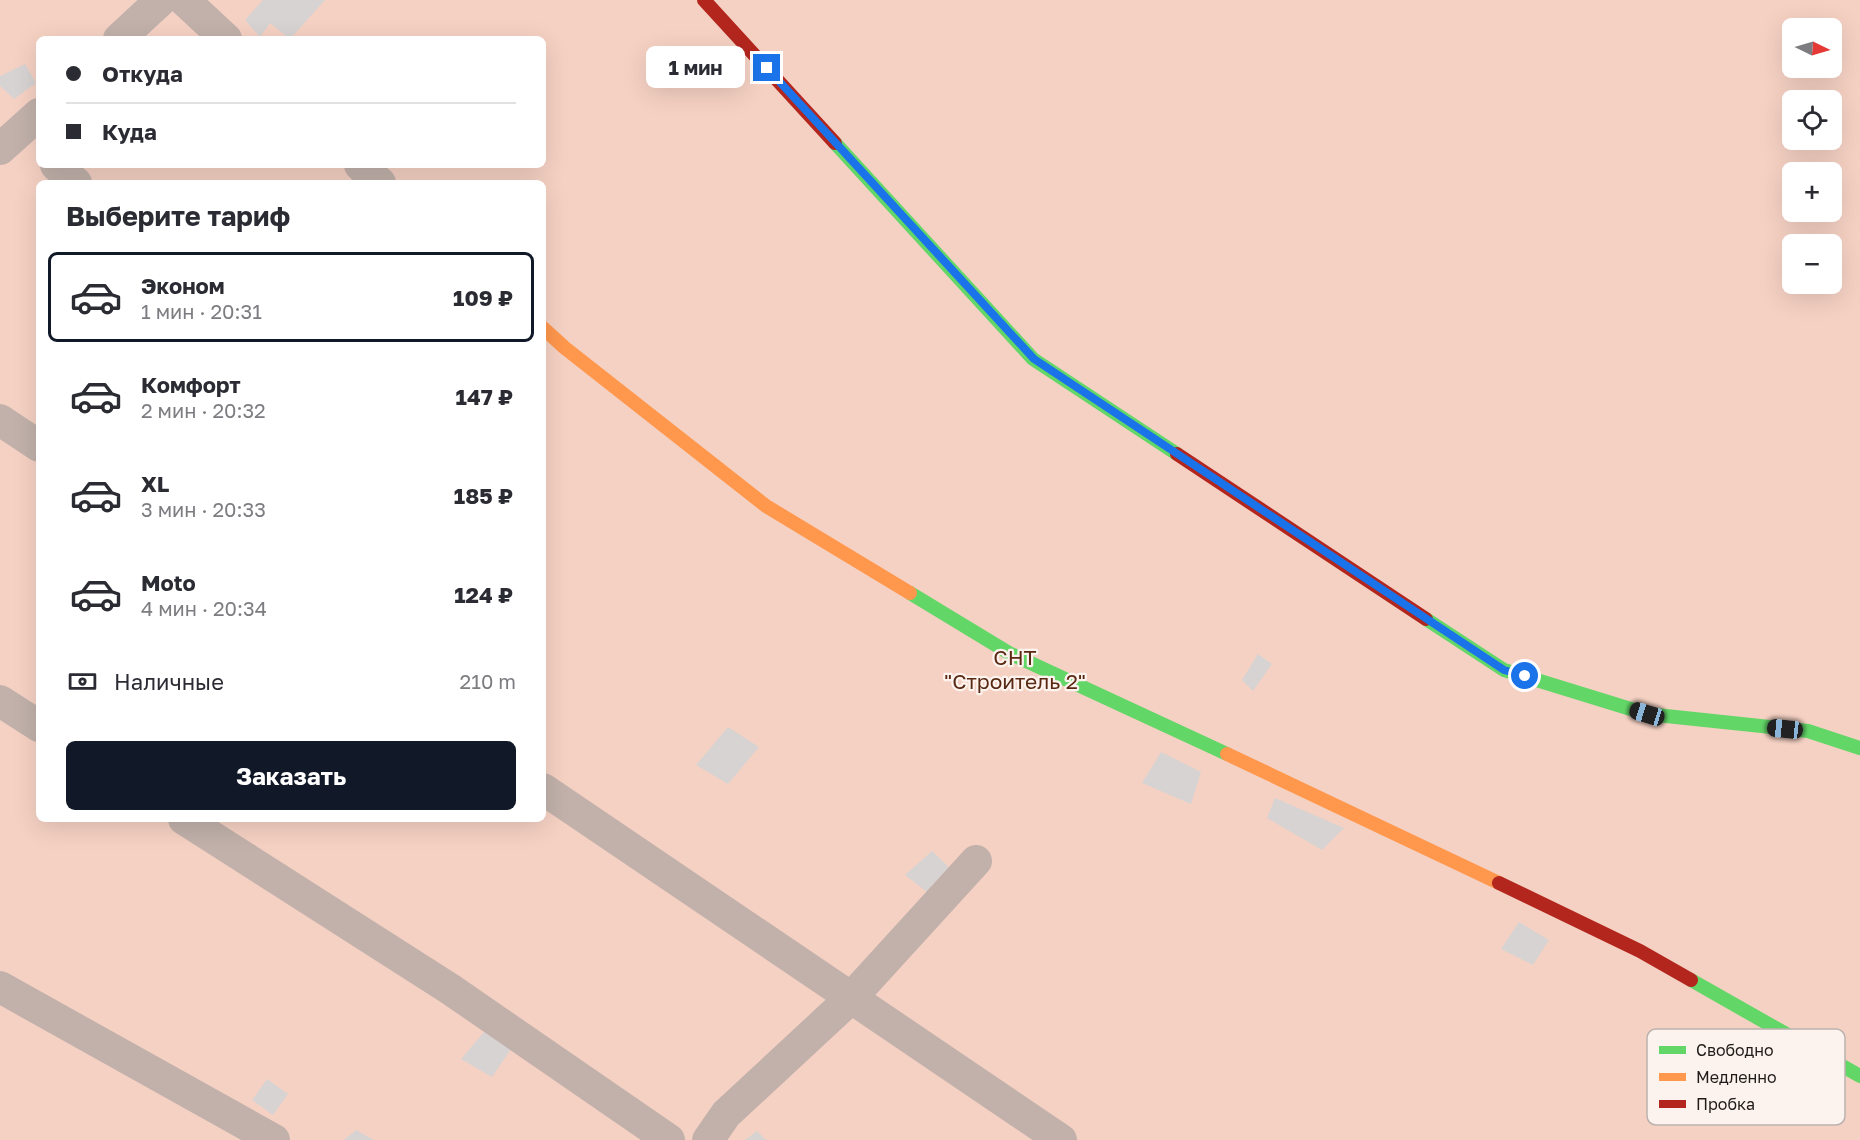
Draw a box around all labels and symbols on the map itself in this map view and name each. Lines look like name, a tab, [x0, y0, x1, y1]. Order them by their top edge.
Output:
north arrow	[1782, 18, 1842, 78]
callout: 1 мин	[647, 47, 746, 89]
route end	[753, 54, 780, 81]
park label: СНТ "Строитель 2"	[944, 644, 1086, 694]
route start	[1511, 662, 1538, 689]
car	[1627, 700, 1667, 728]
car	[1766, 718, 1804, 740]
legend	[1647, 1029, 1845, 1125]
text: Свободно	[1696, 1040, 1774, 1060]
text: Медленно	[1696, 1067, 1777, 1087]
text: Пробка	[1696, 1094, 1755, 1114]

